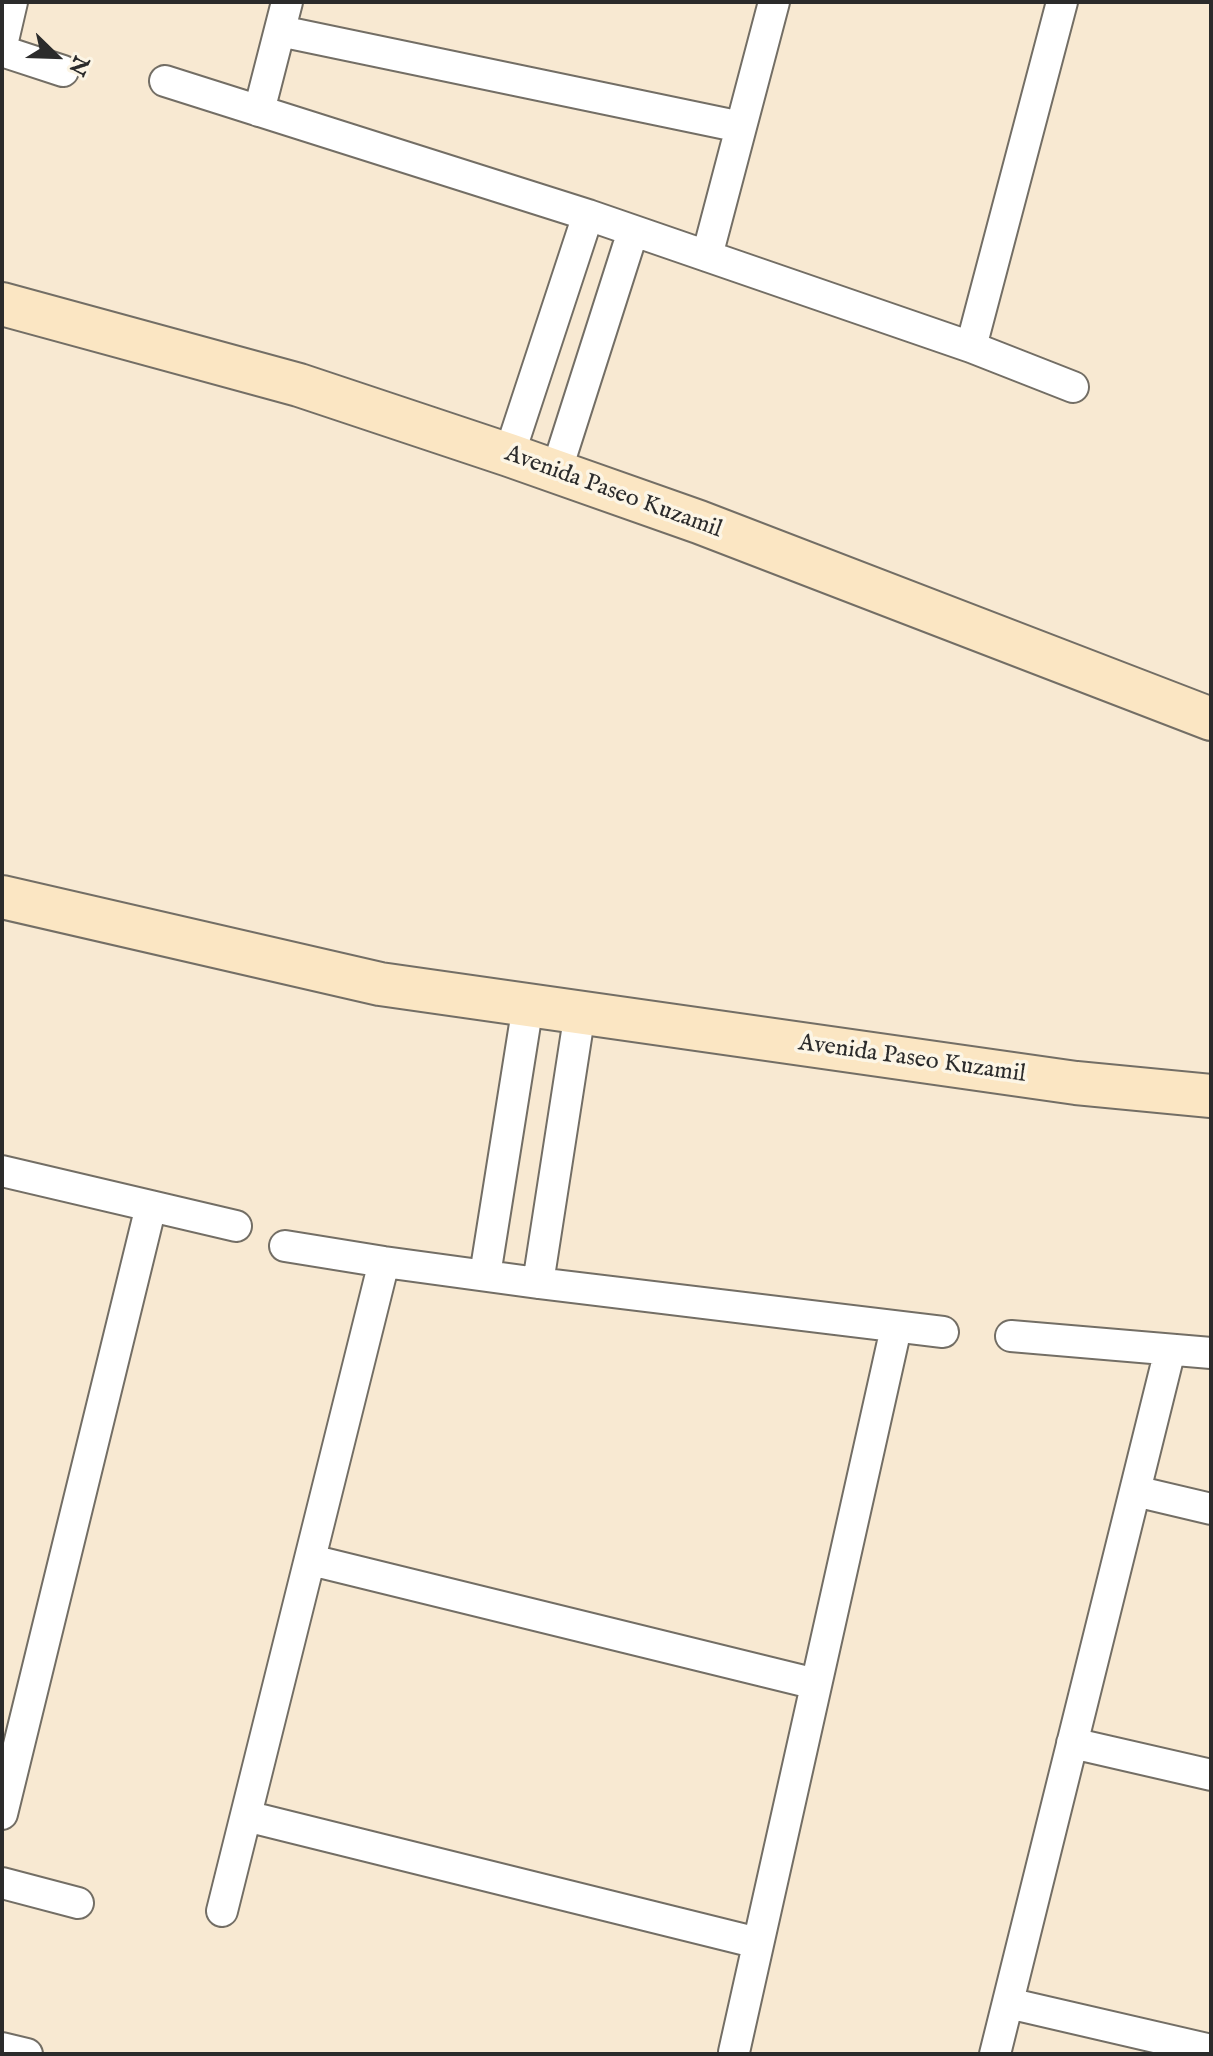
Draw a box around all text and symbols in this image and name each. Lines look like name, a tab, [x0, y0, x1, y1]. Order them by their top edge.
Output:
north arrow	[16, 16, 96, 96]
text: N	[61, 51, 95, 80]
street label: Avenida Paseo Kuzamil	[500, 440, 726, 546]
street label: Avenida Paseo Kuzamil	[797, 1030, 1027, 1090]

